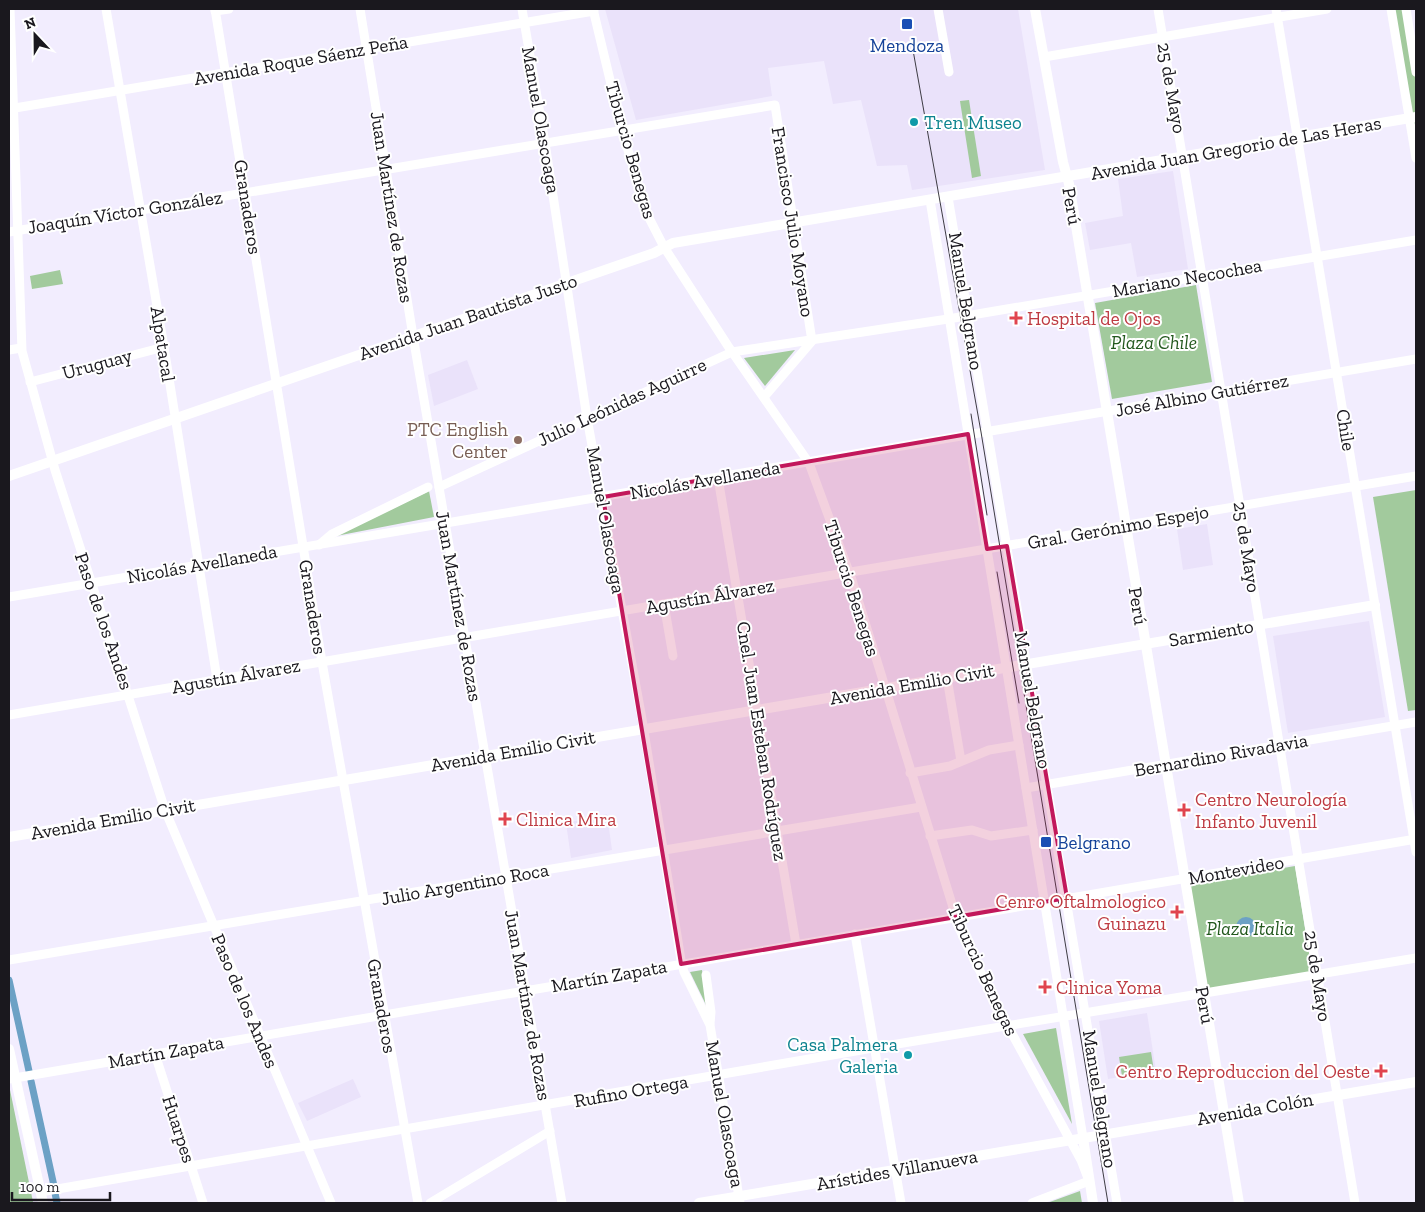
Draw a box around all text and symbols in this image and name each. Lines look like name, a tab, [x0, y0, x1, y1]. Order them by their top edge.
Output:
north arrow	[10, 10, 60, 60]
text: N	[22, 13, 39, 33]
marker: Mendoza	[900, 17, 914, 31]
street label: Avenida Roque Sáenz Peña	[192, 30, 410, 90]
place label: Mendoza	[870, 34, 944, 57]
street label: 25 de Mayo	[1153, 41, 1191, 136]
street label: Manuel Olascoaga	[517, 45, 565, 195]
street label: Tiburcio Benegas	[600, 78, 662, 222]
street label: Juan Martínez de Rozas	[365, 110, 419, 304]
place label: Tren Museo	[924, 111, 1022, 134]
street label: Avenida Juan Gregorio de Las Heras	[1089, 111, 1383, 185]
marker: Tren Museo	[908, 116, 920, 128]
street label: Francisco Julio Moyano	[767, 125, 819, 319]
street label: Granaderos	[229, 158, 267, 256]
street label: Joaquín Víctor González	[26, 185, 224, 239]
street label: Perú	[1057, 185, 1087, 227]
street label: Manuel Belgrano	[944, 230, 988, 372]
street label: Mariano Necochea	[1110, 253, 1264, 303]
street label: Avenida Juan Bautista Justo	[356, 269, 580, 365]
street label: Alpatacal	[146, 305, 180, 383]
place label: Hospital de Ojos	[1027, 307, 1161, 330]
marker: Hospital de Ojos	[1009, 311, 1023, 325]
park label: Plaza Chile	[1111, 331, 1197, 354]
street label: Uruguay	[60, 344, 135, 384]
street label: Julio Leónidas Aguirre	[534, 353, 710, 451]
street label: José Albino Gutiérrez	[1114, 368, 1291, 422]
street label: Chile	[1331, 407, 1361, 453]
place label: PTC English Center	[407, 418, 508, 463]
marker: PTC English Center	[512, 434, 524, 446]
street label: Manuel Olascoaga	[582, 445, 630, 595]
street label: Nicolás Avellaneda	[628, 455, 782, 505]
street label: Gral. Gerónimo Espejo	[1026, 500, 1211, 554]
street label: 25 de Mayo	[1228, 500, 1266, 595]
street label: Juan Martínez de Rozas	[431, 509, 487, 703]
street label: Tiburcio Benegas	[819, 517, 885, 659]
street label: Nicolás Avellaneda	[125, 539, 279, 589]
street label: Paso de los Andes	[70, 549, 138, 693]
street label: Granaderos	[294, 558, 332, 656]
street label: Agustín Álvarez	[644, 573, 776, 619]
street label: Perú	[1124, 585, 1152, 627]
street label: Sarmiento	[1167, 614, 1255, 652]
street label: Cnel. Juan Esteban Rodríguez	[732, 620, 792, 863]
street label: Manuel Belgrano	[1010, 629, 1056, 771]
street label: Agustín Álvarez	[170, 653, 302, 699]
street label: Avenida Emilio Civit	[828, 658, 996, 710]
street label: Avenida Emilio Civit	[429, 725, 597, 777]
street label: Bernardino Rivadavia	[1132, 728, 1310, 782]
place label: Centro Neurología Infanto Juvenil	[1195, 788, 1347, 833]
street label: Avenida Emilio Civit	[29, 793, 197, 845]
marker: Centro Neurología Infanto Juvenil	[1177, 803, 1191, 817]
place label: Clinica Mira	[516, 808, 616, 831]
marker: Clinica Mira	[498, 812, 512, 826]
place label: Belgrano	[1057, 831, 1131, 854]
marker: Belgrano	[1039, 835, 1053, 849]
street label: Montevideo	[1186, 850, 1286, 890]
street label: Julio Argentino Roca	[379, 858, 551, 910]
place label: Cenro Oftalmologico Guinazu	[995, 890, 1166, 935]
street label: Tiburcio Benegas	[943, 901, 1023, 1039]
marker: Cenro Oftalmologico Guinazu	[1170, 905, 1184, 919]
street label: Juan Martínez de Rozas	[500, 908, 556, 1102]
park label: Plaza Italia	[1206, 917, 1294, 940]
street label: 25 de Mayo	[1299, 929, 1337, 1024]
street label: Paso de los Andes	[206, 930, 284, 1072]
street label: Martín Zapata	[549, 954, 669, 998]
street label: Granaderos	[362, 957, 402, 1055]
place label: Clinica Yoma	[1056, 976, 1162, 999]
marker: Clinica Yoma	[1038, 980, 1052, 994]
street label: Perú	[1190, 984, 1220, 1026]
street label: Manuel Belgrano	[1078, 1028, 1122, 1170]
street label: Martín Zapata	[106, 1030, 226, 1074]
place label: Casa Palmera Galeria	[787, 1033, 898, 1078]
street label: Manuel Olascoaga	[701, 1039, 749, 1189]
marker: Casa Palmera Galeria	[902, 1049, 914, 1061]
place label: Centro Reproduccion del Oeste	[1115, 1060, 1370, 1083]
marker: Centro Reproduccion del Oeste	[1374, 1064, 1388, 1078]
street label: Rufino Ortega	[572, 1070, 690, 1112]
street label: Avenida Colón	[1195, 1087, 1315, 1131]
street label: Huarpes	[157, 1092, 201, 1166]
street label: Arístides Villanueva	[815, 1145, 979, 1195]
scale bar	[12, 1170, 110, 1202]
text: 100 m	[20, 1178, 59, 1196]

